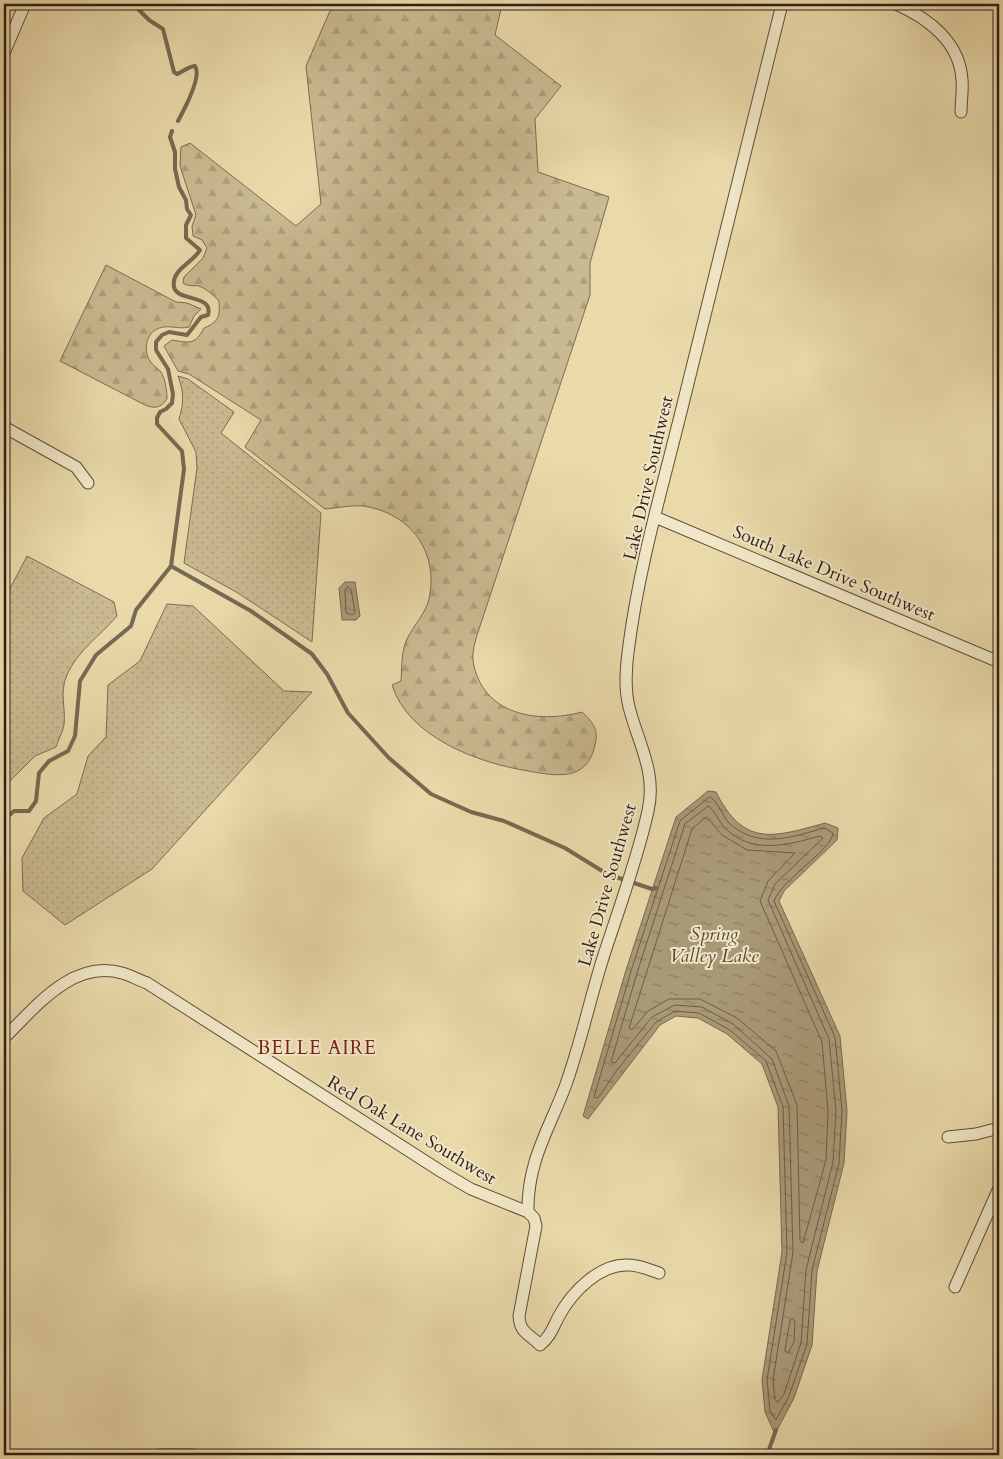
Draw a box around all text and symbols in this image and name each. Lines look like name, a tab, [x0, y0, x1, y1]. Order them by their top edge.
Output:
street label: Lake Drive Southwest	[617, 393, 680, 563]
street label: South Lake Drive Southwest	[729, 520, 939, 628]
street label: Lake Drive Southwest	[572, 801, 643, 969]
water label: Spring Valley Lake	[670, 921, 759, 969]
district label: BELLE AIRE	[257, 1035, 377, 1061]
street label: Red Oak Lane Southwest	[322, 1070, 501, 1191]

